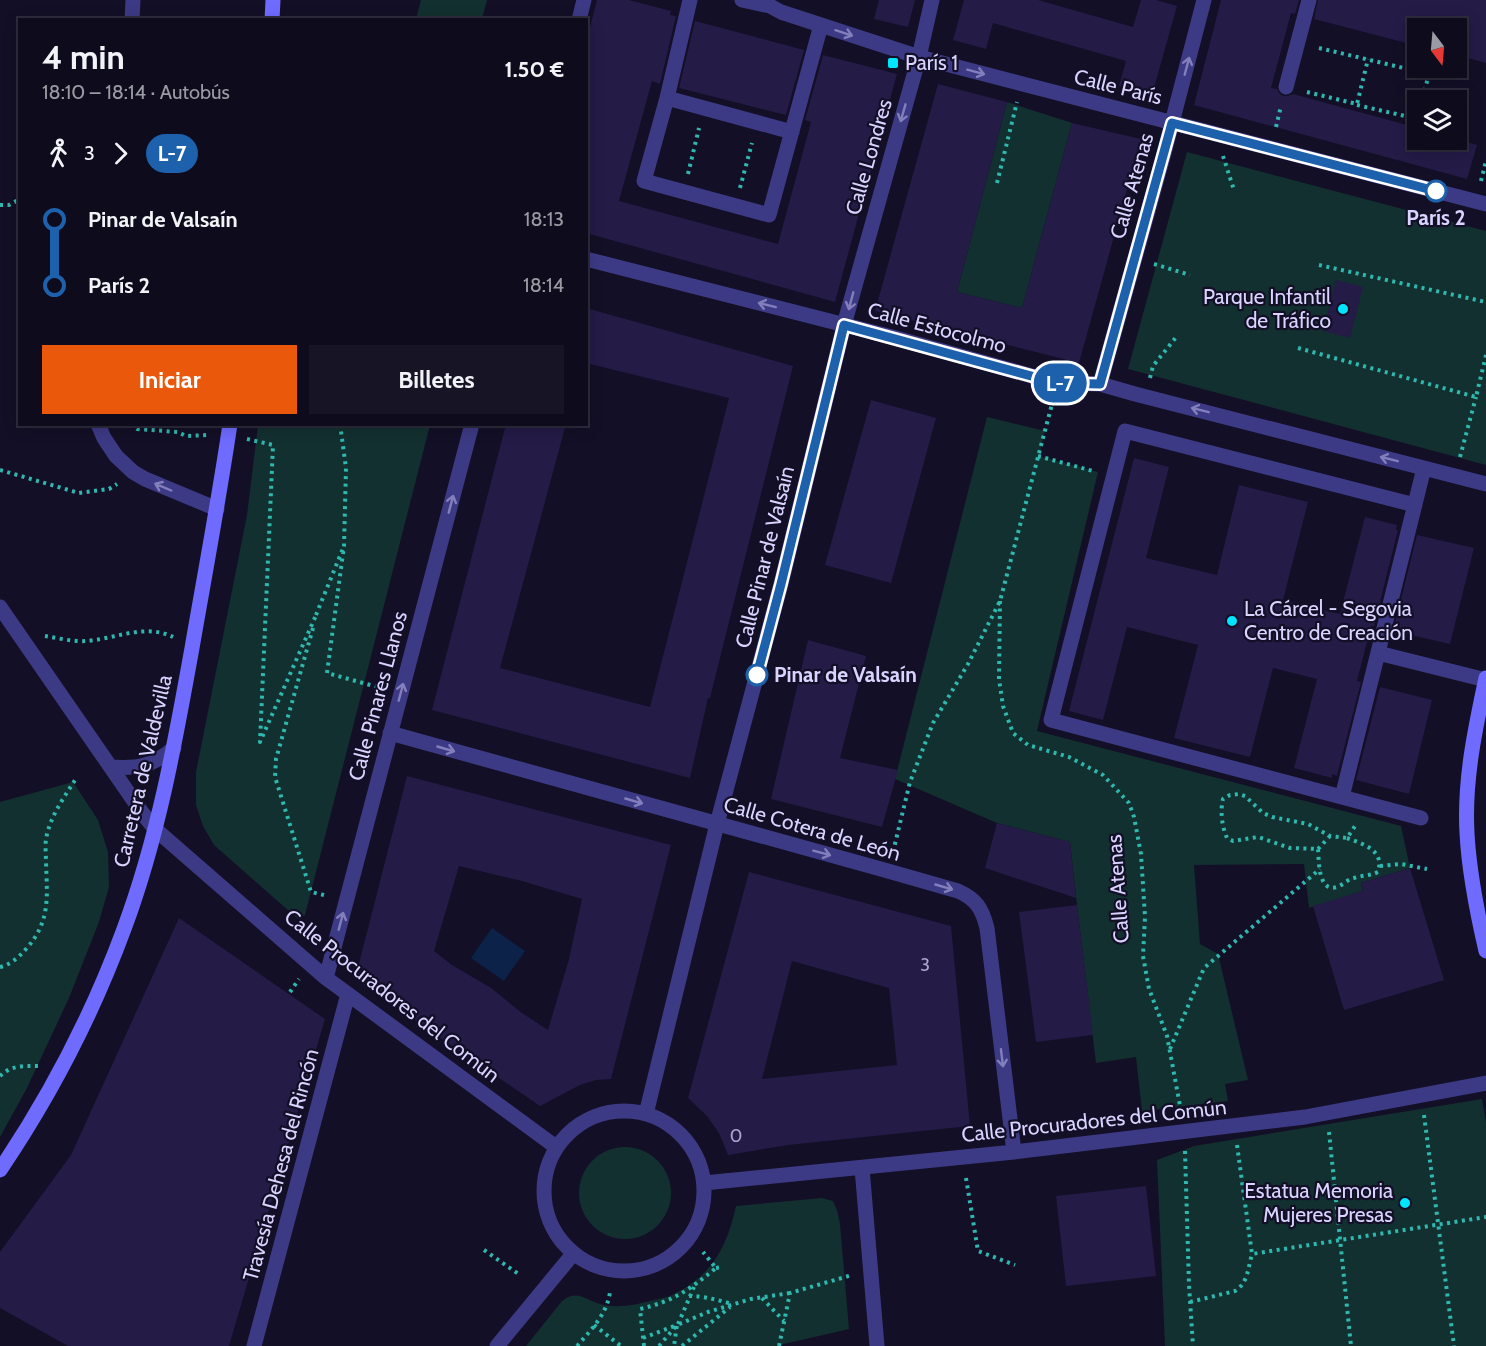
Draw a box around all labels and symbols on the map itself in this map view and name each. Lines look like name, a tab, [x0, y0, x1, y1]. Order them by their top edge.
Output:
north arrow	[1407, 18, 1467, 78]
one-way arrow	[834, 28, 853, 39]
place label: París 1	[905, 50, 958, 75]
marker: París 1	[886, 56, 900, 70]
one-way arrow	[1181, 57, 1193, 76]
street label: Calle París	[1071, 64, 1165, 110]
one-way arrow	[966, 67, 985, 78]
street label: Calle Londres	[840, 96, 897, 218]
one-way arrow	[897, 103, 908, 122]
street label: Calle Atenas	[1104, 130, 1159, 242]
marker: París 2	[1425, 180, 1447, 202]
place label: París 2	[1406, 205, 1466, 230]
place label: Parque Infantil de Tráfico	[1203, 284, 1331, 333]
one-way arrow	[845, 291, 856, 310]
street label: Calle Estocolmo	[865, 297, 1009, 358]
one-way arrow	[758, 299, 777, 311]
marker: Parque Infantil de Tráfico	[1336, 302, 1350, 316]
line badge: L-7	[1026, 364, 1094, 403]
one-way arrow	[1191, 404, 1210, 416]
one-way arrow	[1380, 452, 1399, 464]
street label: Calle Pinar de Valsaín	[730, 463, 799, 651]
one-way arrow	[154, 481, 172, 492]
one-way arrow	[446, 494, 457, 513]
place label: La Cárcel - Segovia Centro de Creación	[1244, 596, 1413, 645]
street label: Calle Pinares Llanos	[343, 608, 412, 783]
marker: La Cárcel - Segovia Centro de Creación	[1225, 614, 1239, 628]
place label: Pinar de Valsaín	[774, 662, 917, 687]
marker: Pinar de Valsaín	[746, 664, 768, 686]
street label: Carretera de Valdevilla	[108, 672, 177, 870]
one-way arrow	[396, 683, 407, 702]
one-way arrow	[436, 744, 455, 755]
street label: Calle Cotera de León	[721, 791, 903, 866]
one-way arrow	[624, 796, 643, 807]
street label: Calle Atenas	[1101, 834, 1134, 944]
one-way arrow	[812, 848, 831, 859]
one-way arrow	[934, 882, 953, 894]
street label: Calle Procuradores del Común	[280, 904, 505, 1087]
one-way arrow	[335, 912, 347, 931]
house number: 3	[920, 954, 930, 976]
street label: Travesía Dehesa del Rincón	[237, 1046, 324, 1284]
one-way arrow	[997, 1048, 1008, 1068]
street label: Calle Procuradores del Común	[960, 1094, 1228, 1147]
house number: 0	[730, 1125, 742, 1147]
place label: Estatua Memoria Mujeres Presas	[1244, 1178, 1393, 1228]
marker: Estatua Memoria Mujeres Presas	[1398, 1196, 1412, 1210]

